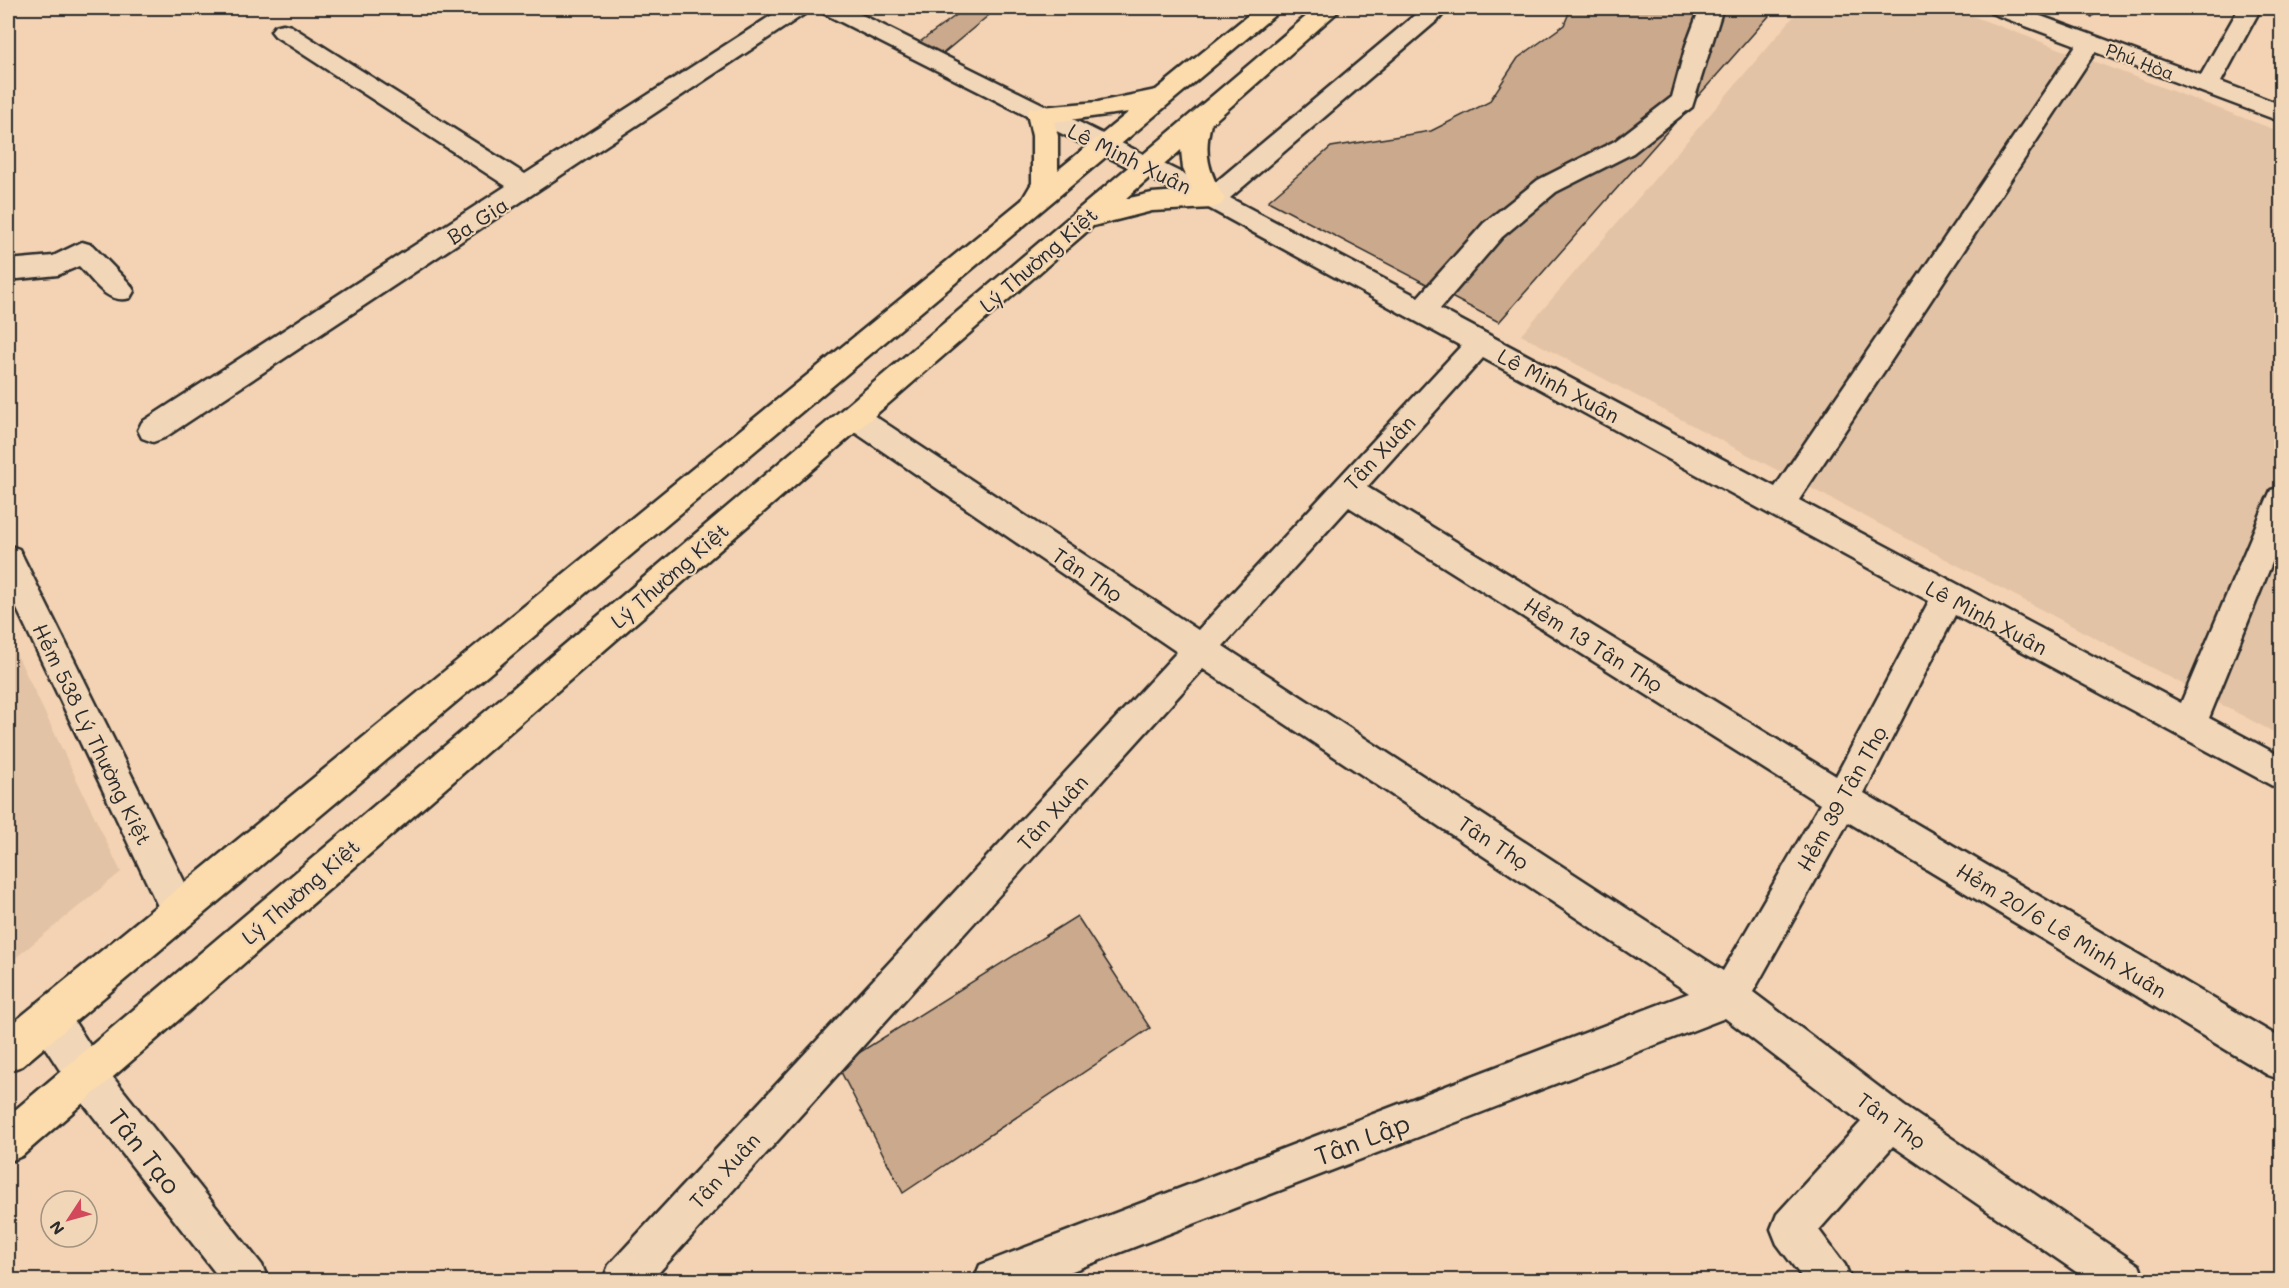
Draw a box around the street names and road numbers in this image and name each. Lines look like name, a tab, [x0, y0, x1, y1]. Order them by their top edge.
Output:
street label: Phú Hòa	[2102, 37, 2178, 85]
street label: Lê Minh Xuân	[1064, 116, 1196, 200]
street label: Ba Gia	[441, 190, 513, 250]
street label: Lý Thường Kiệt	[973, 200, 1103, 318]
street label: Lê Minh Xuân	[1493, 342, 1625, 428]
street label: Tân Xuân	[1337, 409, 1421, 495]
street label: Lý Thường Kiệt	[604, 516, 734, 634]
street label: Tân Thọ	[1048, 541, 1128, 607]
street label: Lê Minh Xuân	[1921, 574, 2053, 660]
street label: Hẻm 13 Tân Thọ	[1519, 590, 1669, 698]
street label: Hẻm 538 Lý Thường Kiệt	[27, 619, 159, 849]
street label: Hẻm 39 Tân Thọ	[1790, 721, 1892, 875]
street label: Tân Xuân	[1011, 768, 1093, 856]
street label: Tân Thọ	[1453, 809, 1535, 875]
street label: Lý Thường Kiệt	[235, 832, 365, 950]
street label: Hẻm 20/6 Lê Minh Xuân	[1952, 856, 2172, 1004]
street label: Tân Thọ	[1852, 1086, 1932, 1154]
street label: Tân Tạo	[101, 1101, 189, 1201]
street label: Tân Lập	[1310, 1105, 1414, 1173]
street label: Tân Xuân	[683, 1126, 765, 1214]

